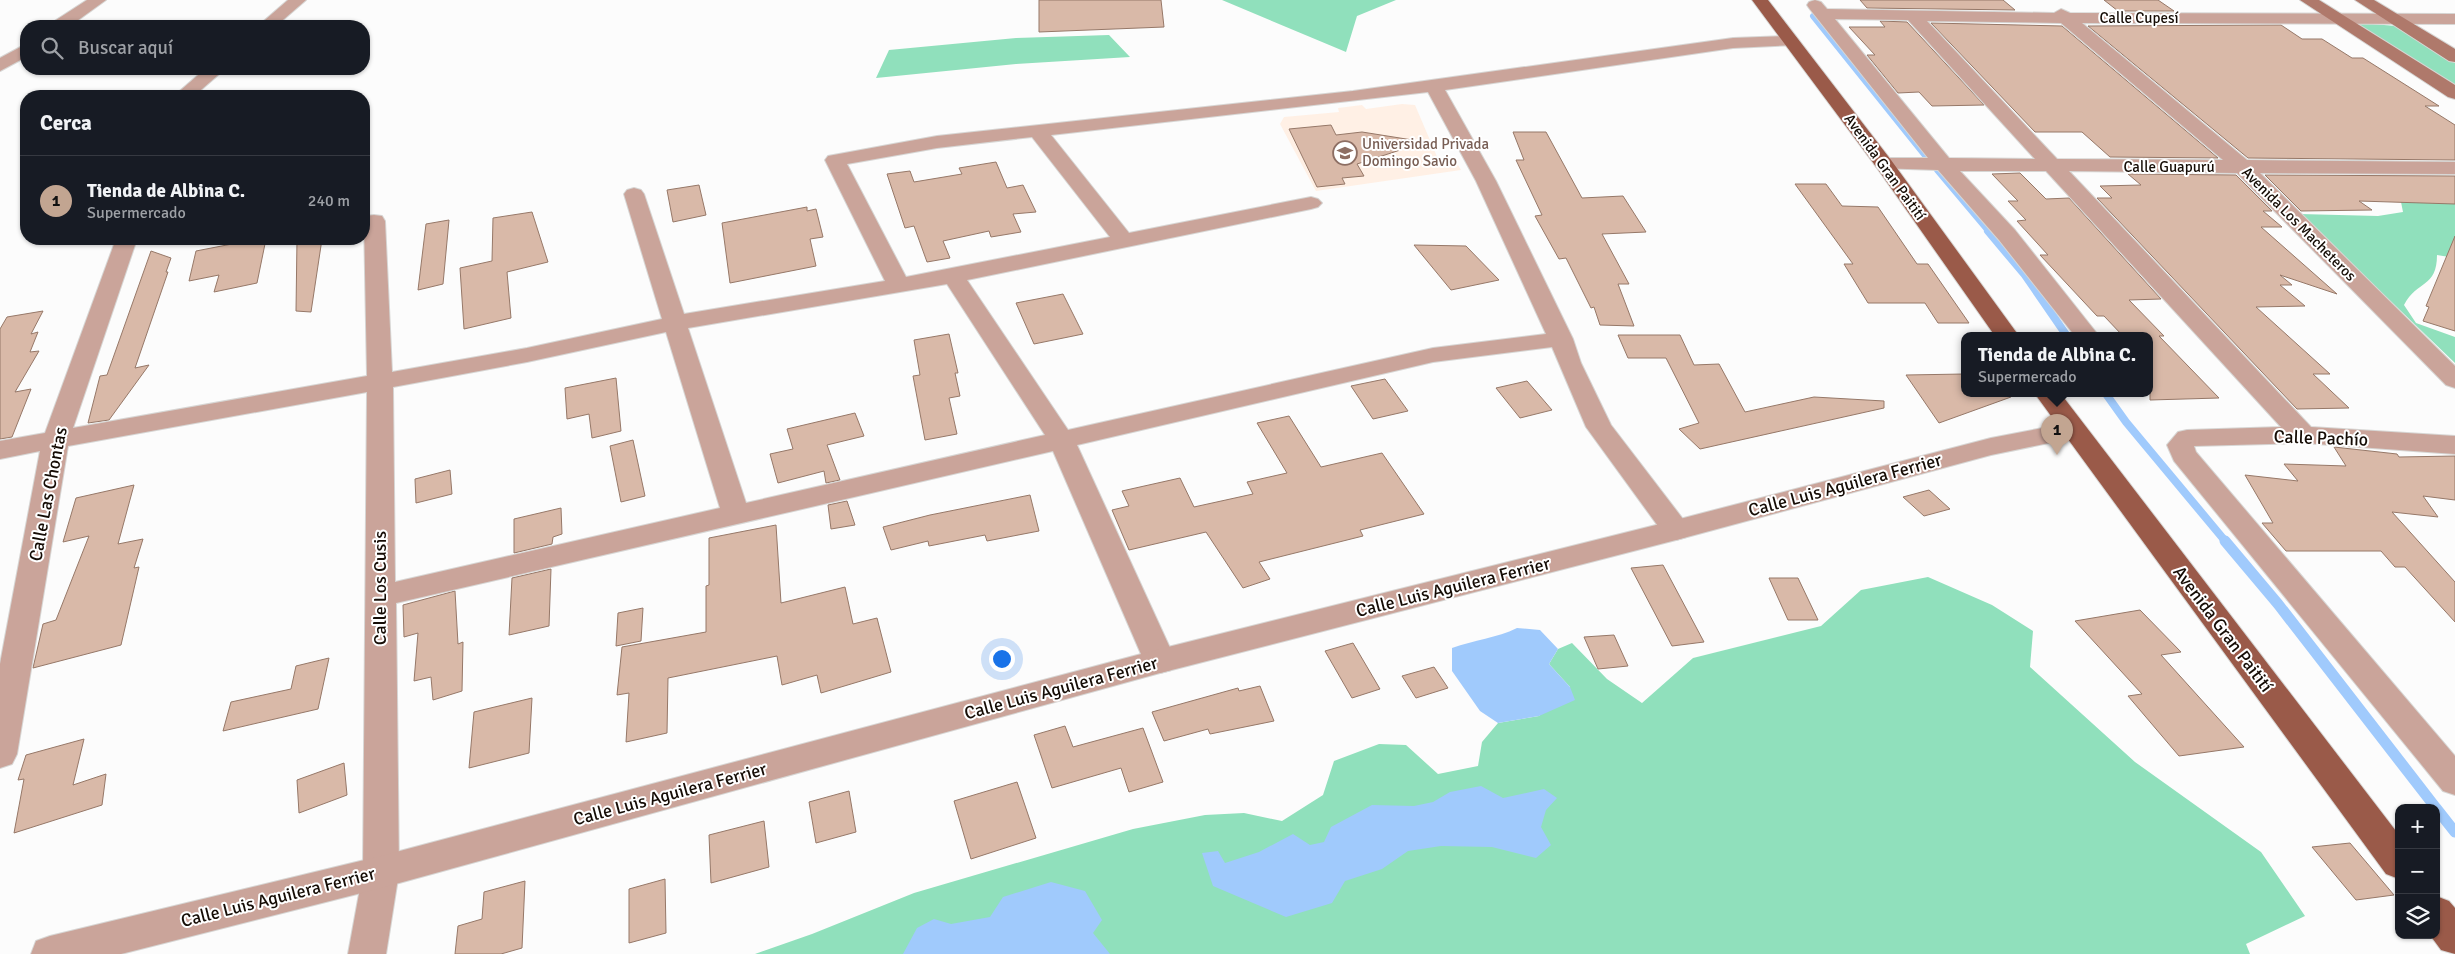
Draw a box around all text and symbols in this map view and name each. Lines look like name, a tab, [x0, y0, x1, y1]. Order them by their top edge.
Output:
street label: Calle Cupesí	[2099, 9, 2179, 27]
search box	[20, 20, 370, 75]
icon: search	[38, 34, 66, 62]
text: Buscar aquí	[78, 36, 173, 60]
text: Cerca	[40, 110, 92, 136]
street label: Avenida Gran Paitití	[1840, 110, 1930, 224]
place label: Universidad Privada Domingo Savio	[1362, 135, 1489, 170]
school or university icon: Universidad Privada Domingo Savio	[1332, 140, 1358, 166]
street label: Calle Guapurú	[2123, 158, 2215, 176]
street label: Avenida Los Macheteros	[2238, 163, 2360, 285]
text: Tienda de Albina C.	[87, 179, 245, 203]
text: 1	[52, 191, 60, 211]
text: 240 m	[308, 191, 350, 211]
text: Supermercado	[87, 203, 186, 223]
popup	[1961, 332, 2153, 397]
text: Tienda de Albina C.	[1978, 343, 2136, 367]
text: Supermercado	[1978, 367, 2077, 387]
pin: 1	[2041, 414, 2073, 455]
street label: Calle Las Chontas	[24, 425, 72, 563]
street label: Calle Pachío	[2273, 425, 2369, 451]
street label: Calle Luis Aguilera Ferrier	[1746, 449, 1944, 521]
street label: Calle Los Cusis	[369, 531, 391, 645]
street label: Calle Luis Aguilera Ferrier	[1354, 552, 1553, 622]
street label: Avenida Gran Paitití	[2168, 562, 2278, 697]
your location	[989, 646, 1015, 672]
street label: Calle Luis Aguilera Ferrier	[962, 652, 1160, 724]
street label: Calle Luis Aguilera Ferrier	[571, 758, 769, 830]
map controls	[2395, 804, 2440, 939]
button: +	[2395, 804, 2440, 849]
button: −	[2395, 849, 2440, 894]
street label: Calle Luis Aguilera Ferrier	[179, 862, 378, 932]
button: layers	[2395, 894, 2440, 939]

